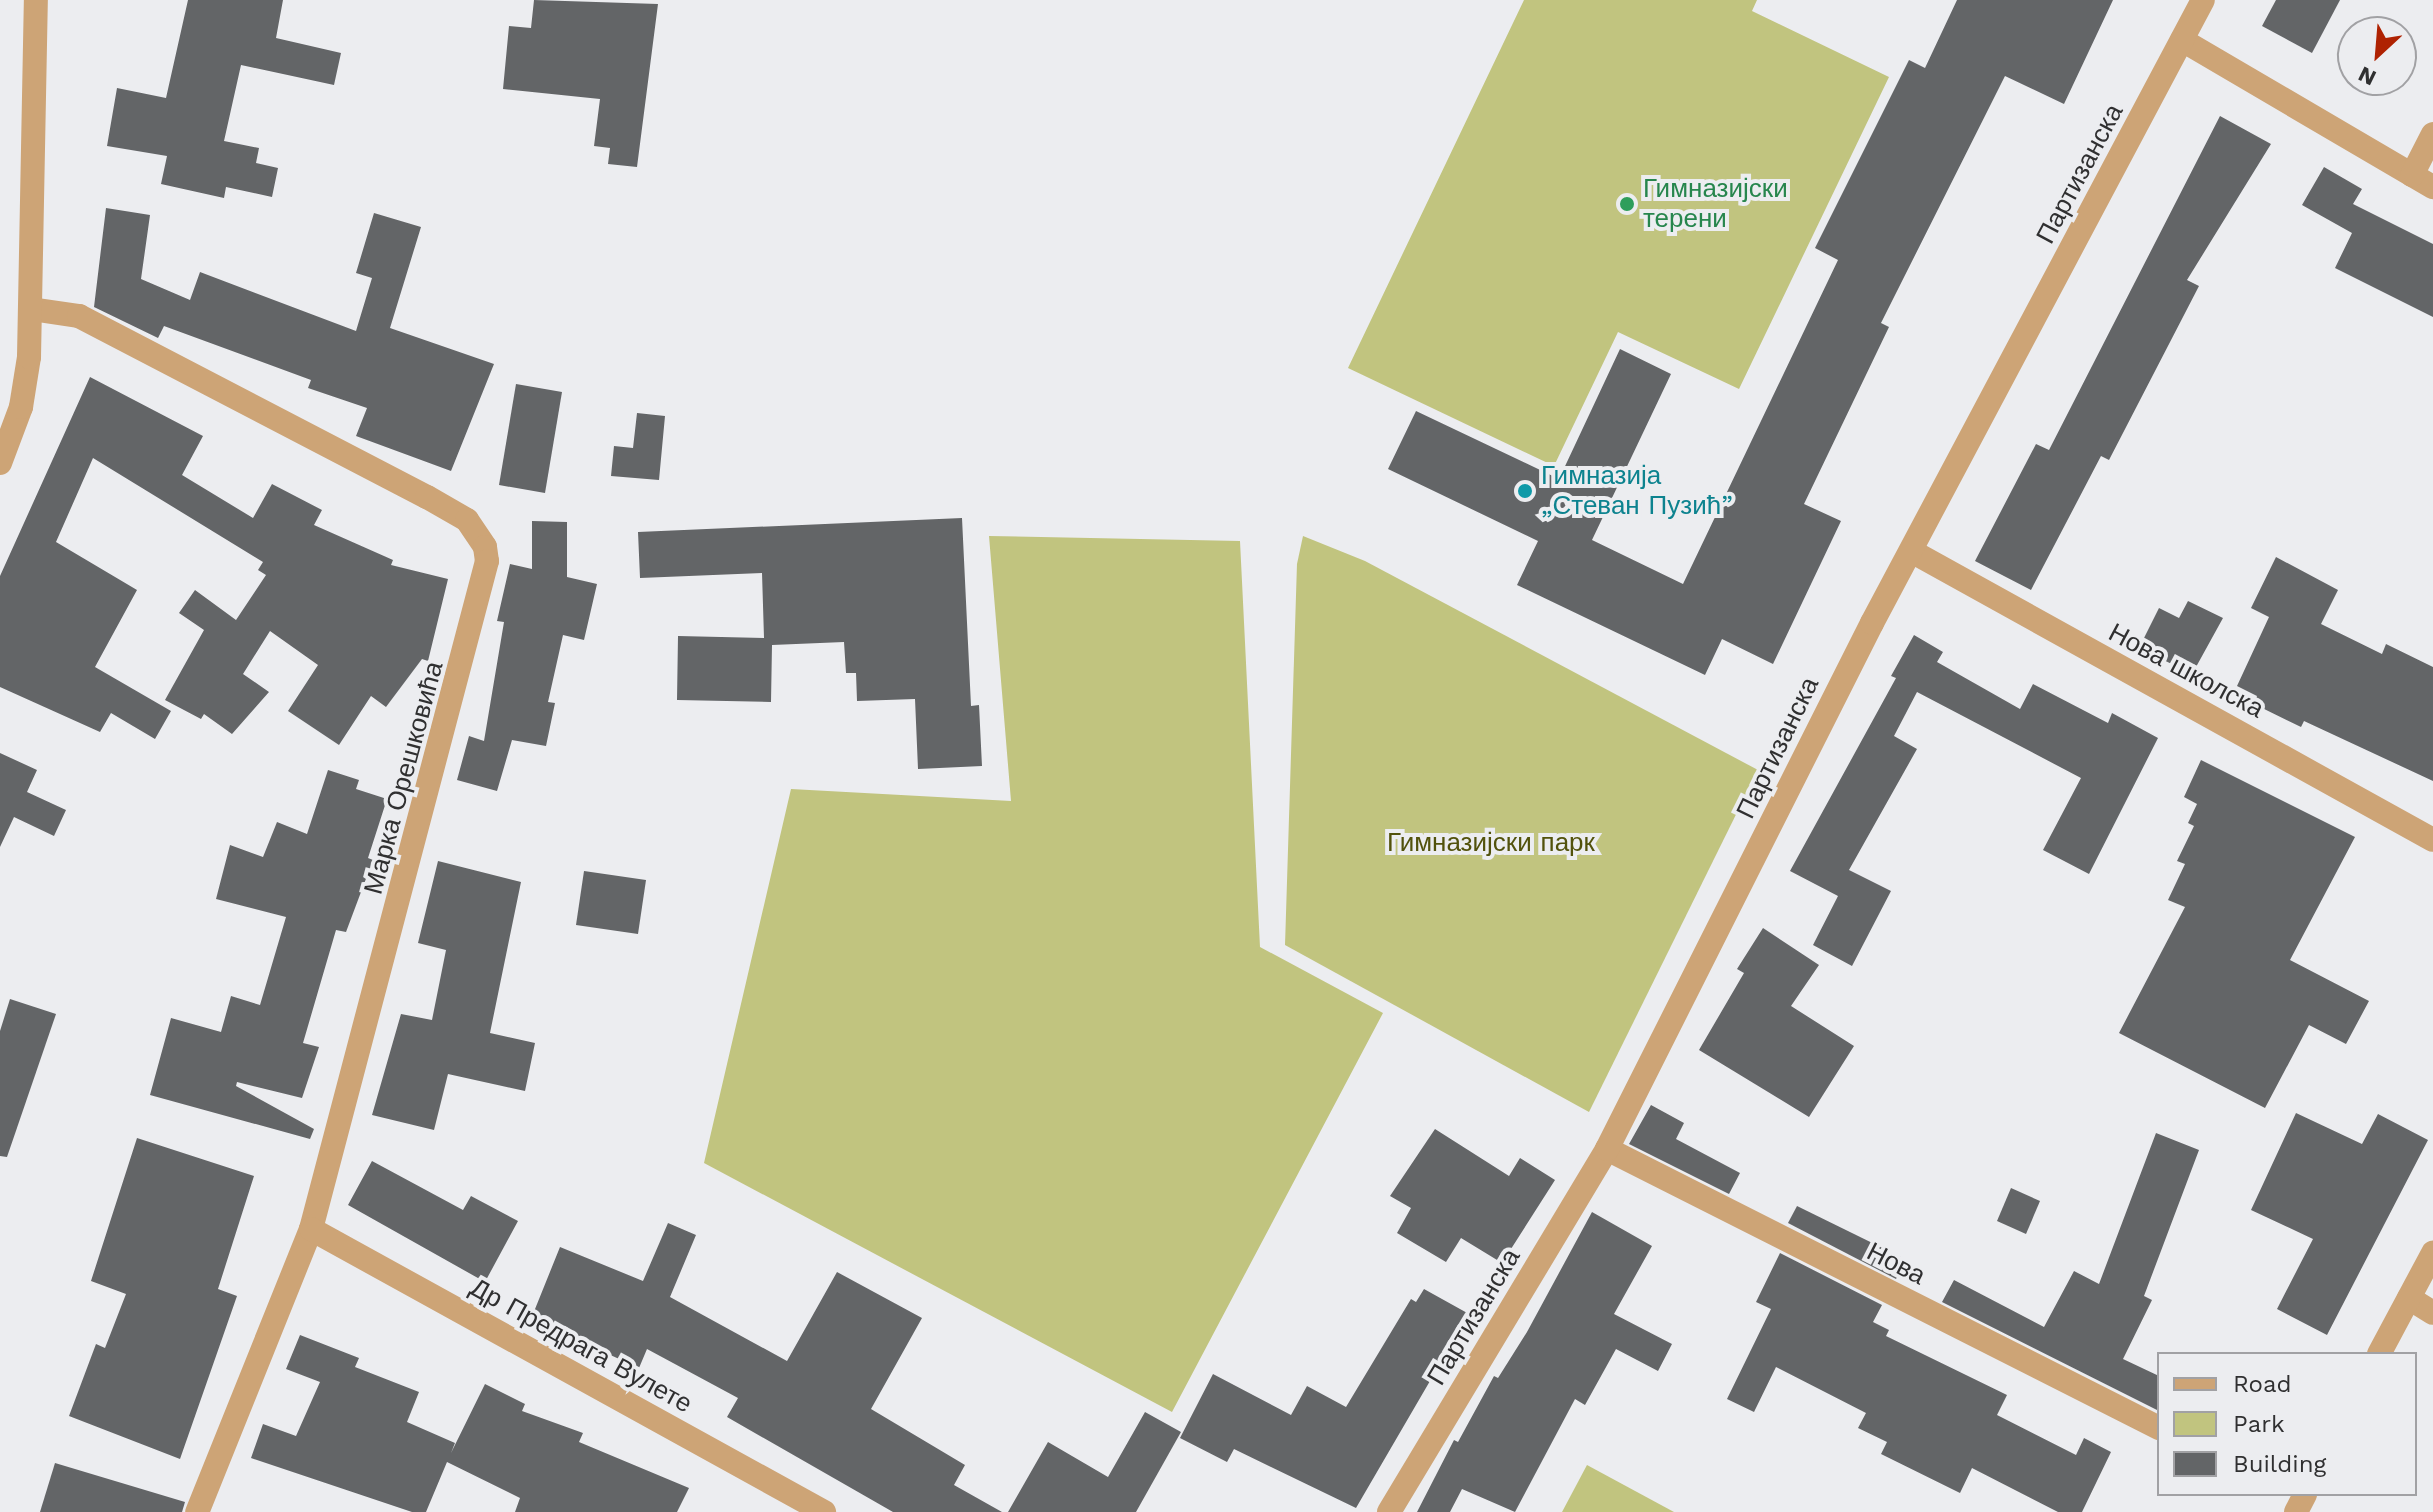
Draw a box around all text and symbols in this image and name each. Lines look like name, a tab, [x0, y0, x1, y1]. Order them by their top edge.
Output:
north arrow	[2337, 16, 2417, 96]
text: N	[2354, 61, 2380, 91]
street label: Партизанска	[2030, 99, 2130, 249]
place label: Гимназијски терени	[1643, 173, 1788, 234]
marker: Гимназијски терени	[1618, 195, 1636, 213]
place label: Гимназија „Стеван Пузић”	[1541, 460, 1733, 522]
marker: Гимназија „Стеван Пузић”	[1516, 482, 1534, 500]
street label: Нова школска	[2103, 617, 2269, 725]
street label: Марка Орешковића	[358, 658, 450, 898]
street label: Партизанска	[1730, 672, 1826, 824]
park label: Гимназијски парк	[1387, 827, 1595, 859]
street label: Нова	[1862, 1236, 1930, 1292]
street label: Партизанска	[1421, 1243, 1527, 1391]
street label: Др Предрага Вулете	[465, 1272, 697, 1420]
legend	[2157, 1352, 2417, 1496]
text: Road	[2233, 1370, 2292, 1398]
text: Park	[2233, 1410, 2285, 1438]
text: Building	[2233, 1450, 2326, 1478]

